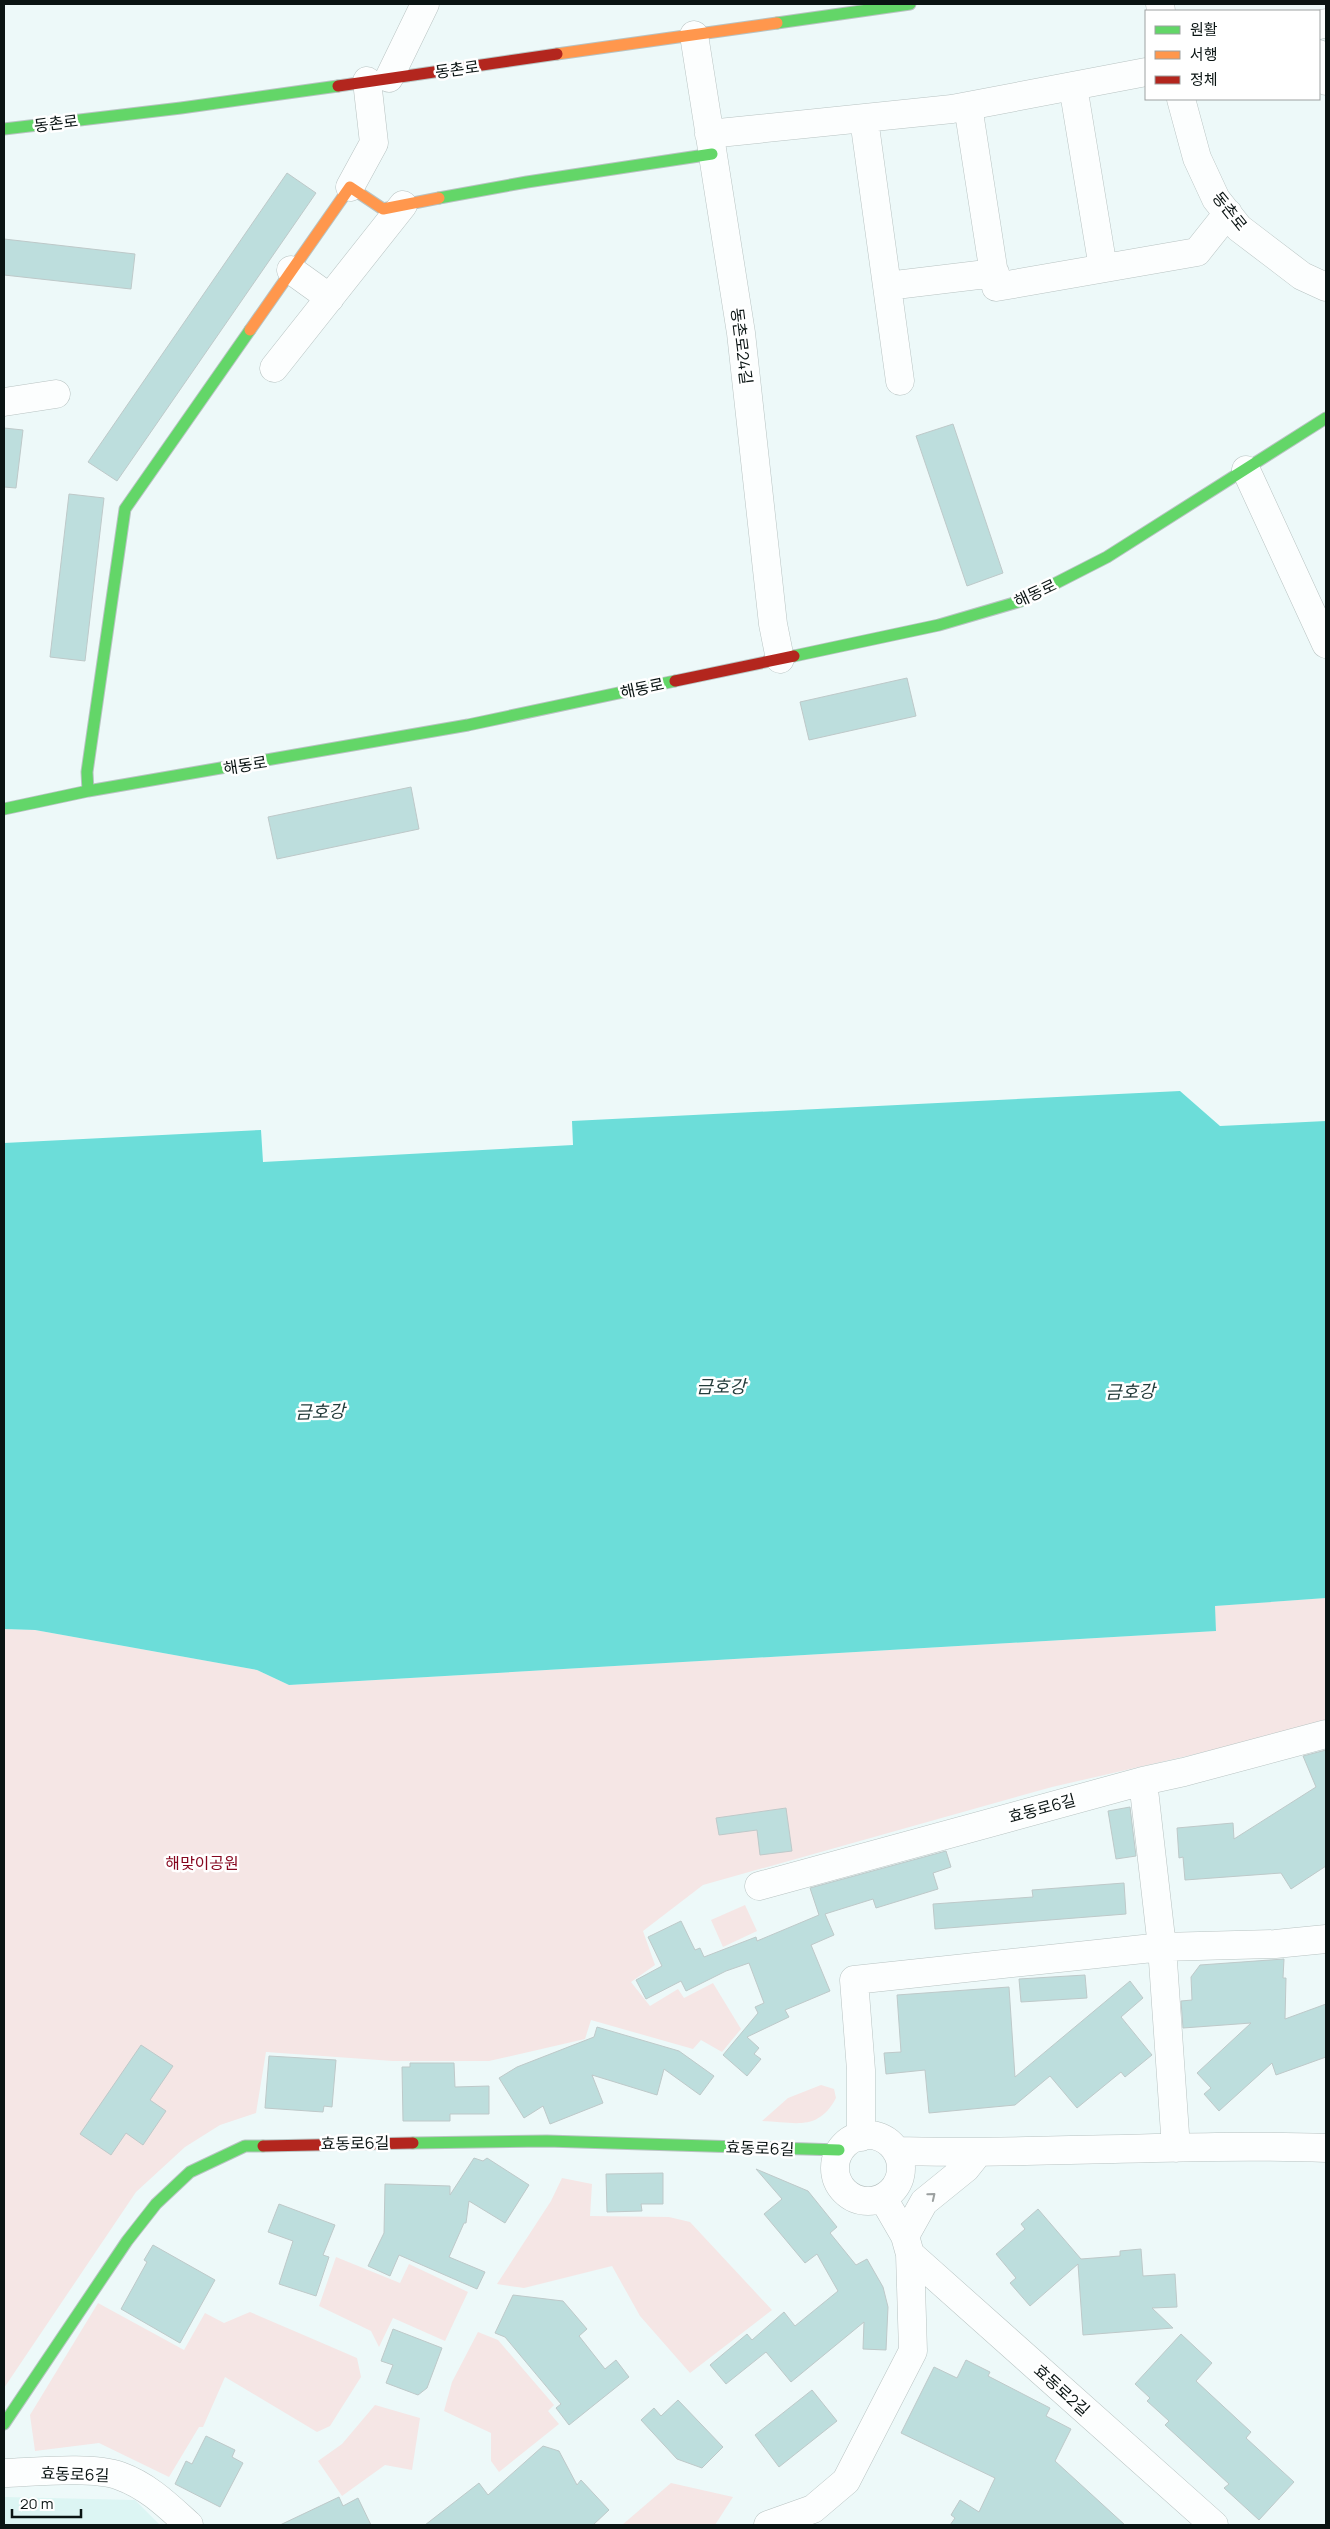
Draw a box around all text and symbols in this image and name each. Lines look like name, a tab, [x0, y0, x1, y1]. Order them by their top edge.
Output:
legend	[1145, 10, 1320, 100]
text: 원활	[1190, 19, 1218, 40]
text: 서행	[1190, 44, 1218, 65]
street label: 동촌로	[434, 55, 481, 83]
text: 정체	[1190, 69, 1218, 90]
street label: 동촌로	[33, 109, 80, 137]
street label: 동촌로	[1208, 187, 1253, 235]
street label: 동촌로24길	[726, 306, 758, 386]
street label: 해동로	[1010, 574, 1060, 612]
street label: 해동로	[618, 673, 666, 703]
street label: 해동로	[221, 751, 269, 779]
water label: 금호강	[696, 1374, 748, 1398]
water label: 금호강	[1105, 1379, 1157, 1403]
water label: 금호강	[295, 1399, 347, 1423]
street label: 효동로6길	[1006, 1788, 1078, 1828]
park label: 해맞이공원	[165, 1852, 239, 1874]
street label: 효동로6길	[320, 2131, 390, 2155]
street label: 효동로6길	[725, 2136, 795, 2160]
one-way arrow	[926, 2193, 935, 2202]
street label: 효동로2길	[1029, 2359, 1095, 2421]
street label: 효동로6길	[40, 2462, 110, 2486]
scale bar	[12, 2486, 81, 2518]
text: 20 m	[20, 2493, 53, 2514]

